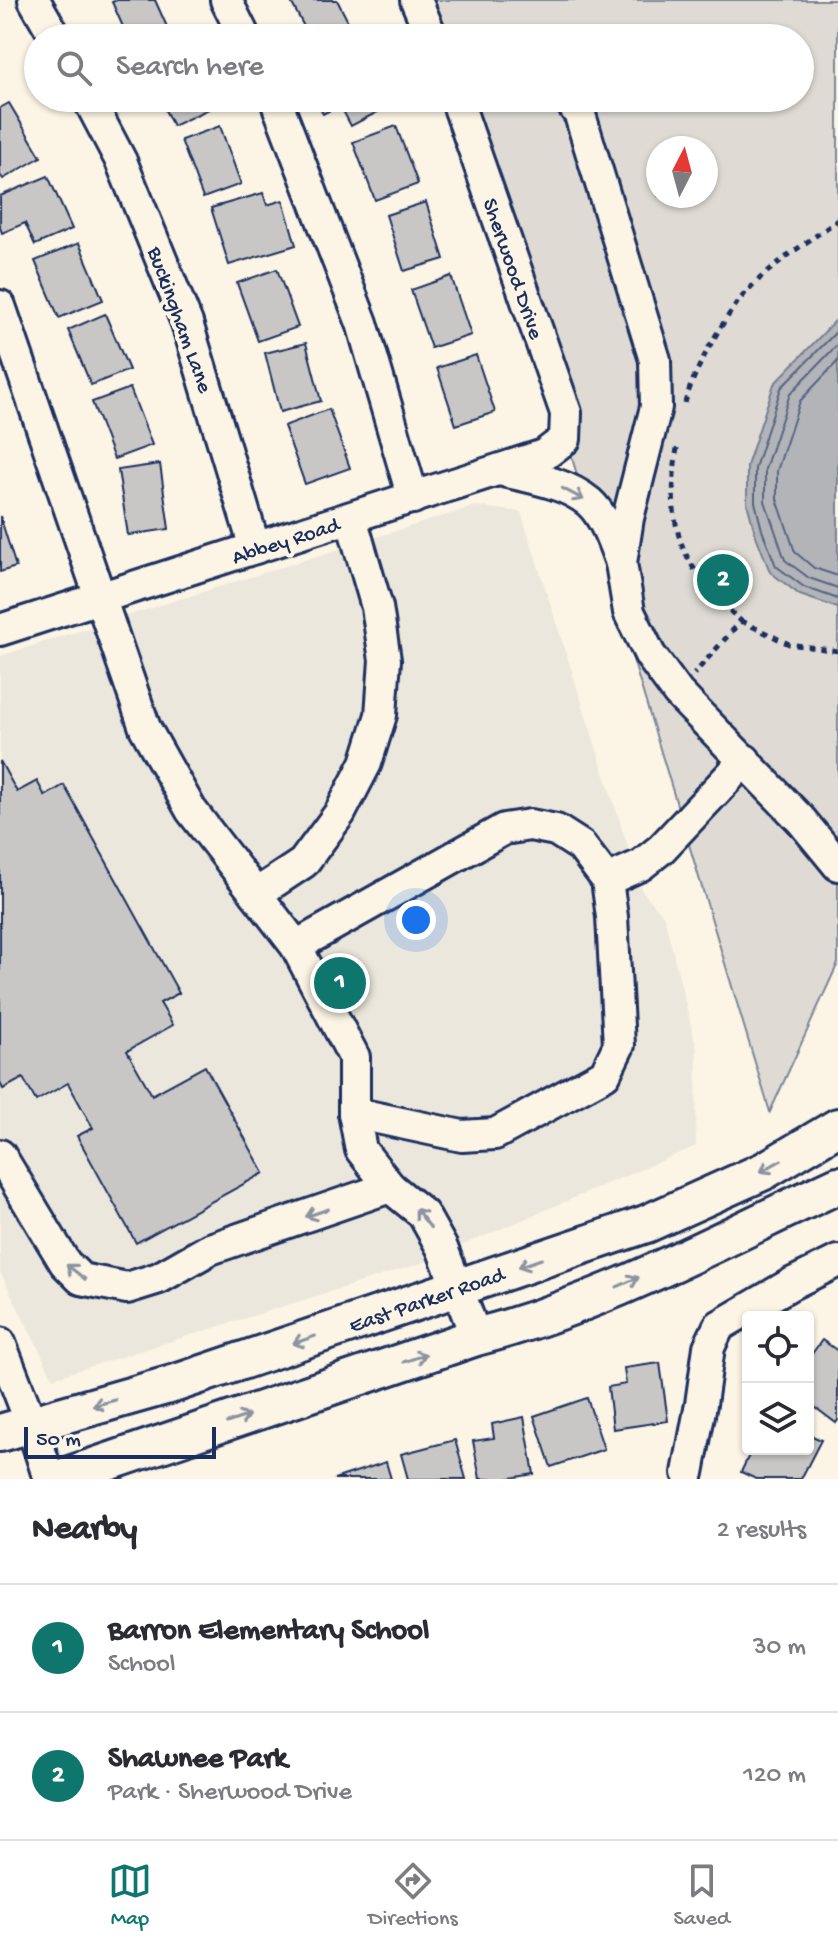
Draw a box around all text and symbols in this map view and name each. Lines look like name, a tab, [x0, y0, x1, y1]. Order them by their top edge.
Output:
search box	[24, 24, 814, 112]
icon: search	[52, 46, 96, 90]
text: Search here	[116, 51, 264, 86]
north arrow	[646, 136, 718, 208]
street label: Sherwood Drive	[475, 196, 548, 344]
street label: Buckingham Lane	[139, 243, 217, 398]
one-way arrow	[561, 486, 585, 502]
street label: Abbey Road	[229, 513, 345, 572]
pin: 2	[697, 550, 749, 610]
your location	[396, 900, 436, 940]
pin: 1	[314, 953, 366, 1013]
one-way arrow	[760, 1159, 783, 1175]
one-way arrow	[304, 1206, 329, 1221]
one-way arrow	[415, 1208, 432, 1229]
one-way arrow	[518, 1257, 543, 1272]
street label: East Parker Road	[346, 1262, 510, 1341]
one-way arrow	[65, 1263, 86, 1281]
one-way arrow	[616, 1274, 640, 1289]
map controls	[742, 1311, 814, 1455]
button: locate	[742, 1311, 814, 1383]
one-way arrow	[292, 1333, 317, 1348]
one-way arrow	[403, 1350, 428, 1365]
button: layers	[742, 1383, 814, 1455]
one-way arrow	[91, 1396, 117, 1411]
one-way arrow	[225, 1410, 250, 1425]
scale bar	[24, 1423, 216, 1459]
text: 50 m	[36, 1428, 81, 1454]
text: Nearby	[32, 1511, 137, 1551]
text: 2 results	[717, 1516, 806, 1547]
text: Barron Elementary School	[108, 1615, 429, 1650]
text: 1	[53, 1633, 63, 1664]
text: 30 m	[753, 1633, 806, 1664]
text: School	[108, 1650, 176, 1681]
text: Shawnee Park	[108, 1743, 287, 1778]
text: 2	[52, 1761, 64, 1792]
text: 120 m	[743, 1761, 806, 1792]
text: Park · Sherwood Drive	[108, 1778, 352, 1809]
tab: Map	[108, 1859, 152, 1933]
tab: Directions	[368, 1859, 458, 1933]
tab: Saved	[674, 1859, 730, 1933]

